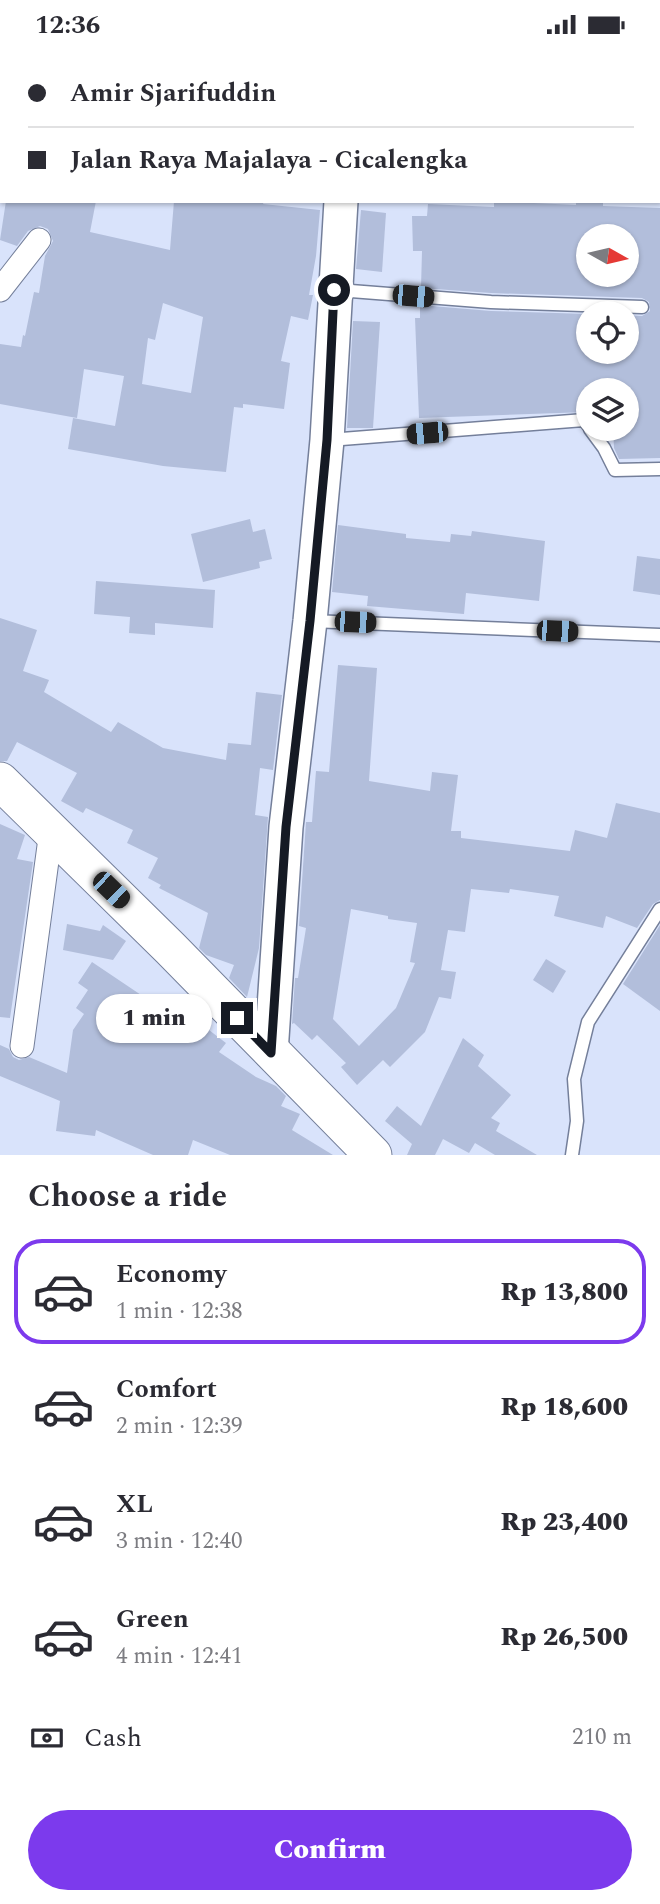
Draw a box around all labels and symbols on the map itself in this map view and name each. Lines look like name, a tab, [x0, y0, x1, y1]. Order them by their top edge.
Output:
north arrow	[576, 224, 639, 287]
route start	[318, 274, 350, 306]
car	[392, 284, 435, 308]
car	[406, 421, 449, 445]
car	[334, 611, 377, 633]
car	[536, 620, 579, 642]
car	[89, 868, 134, 912]
callout: 1 min	[97, 993, 212, 1042]
route end	[221, 1002, 253, 1034]

